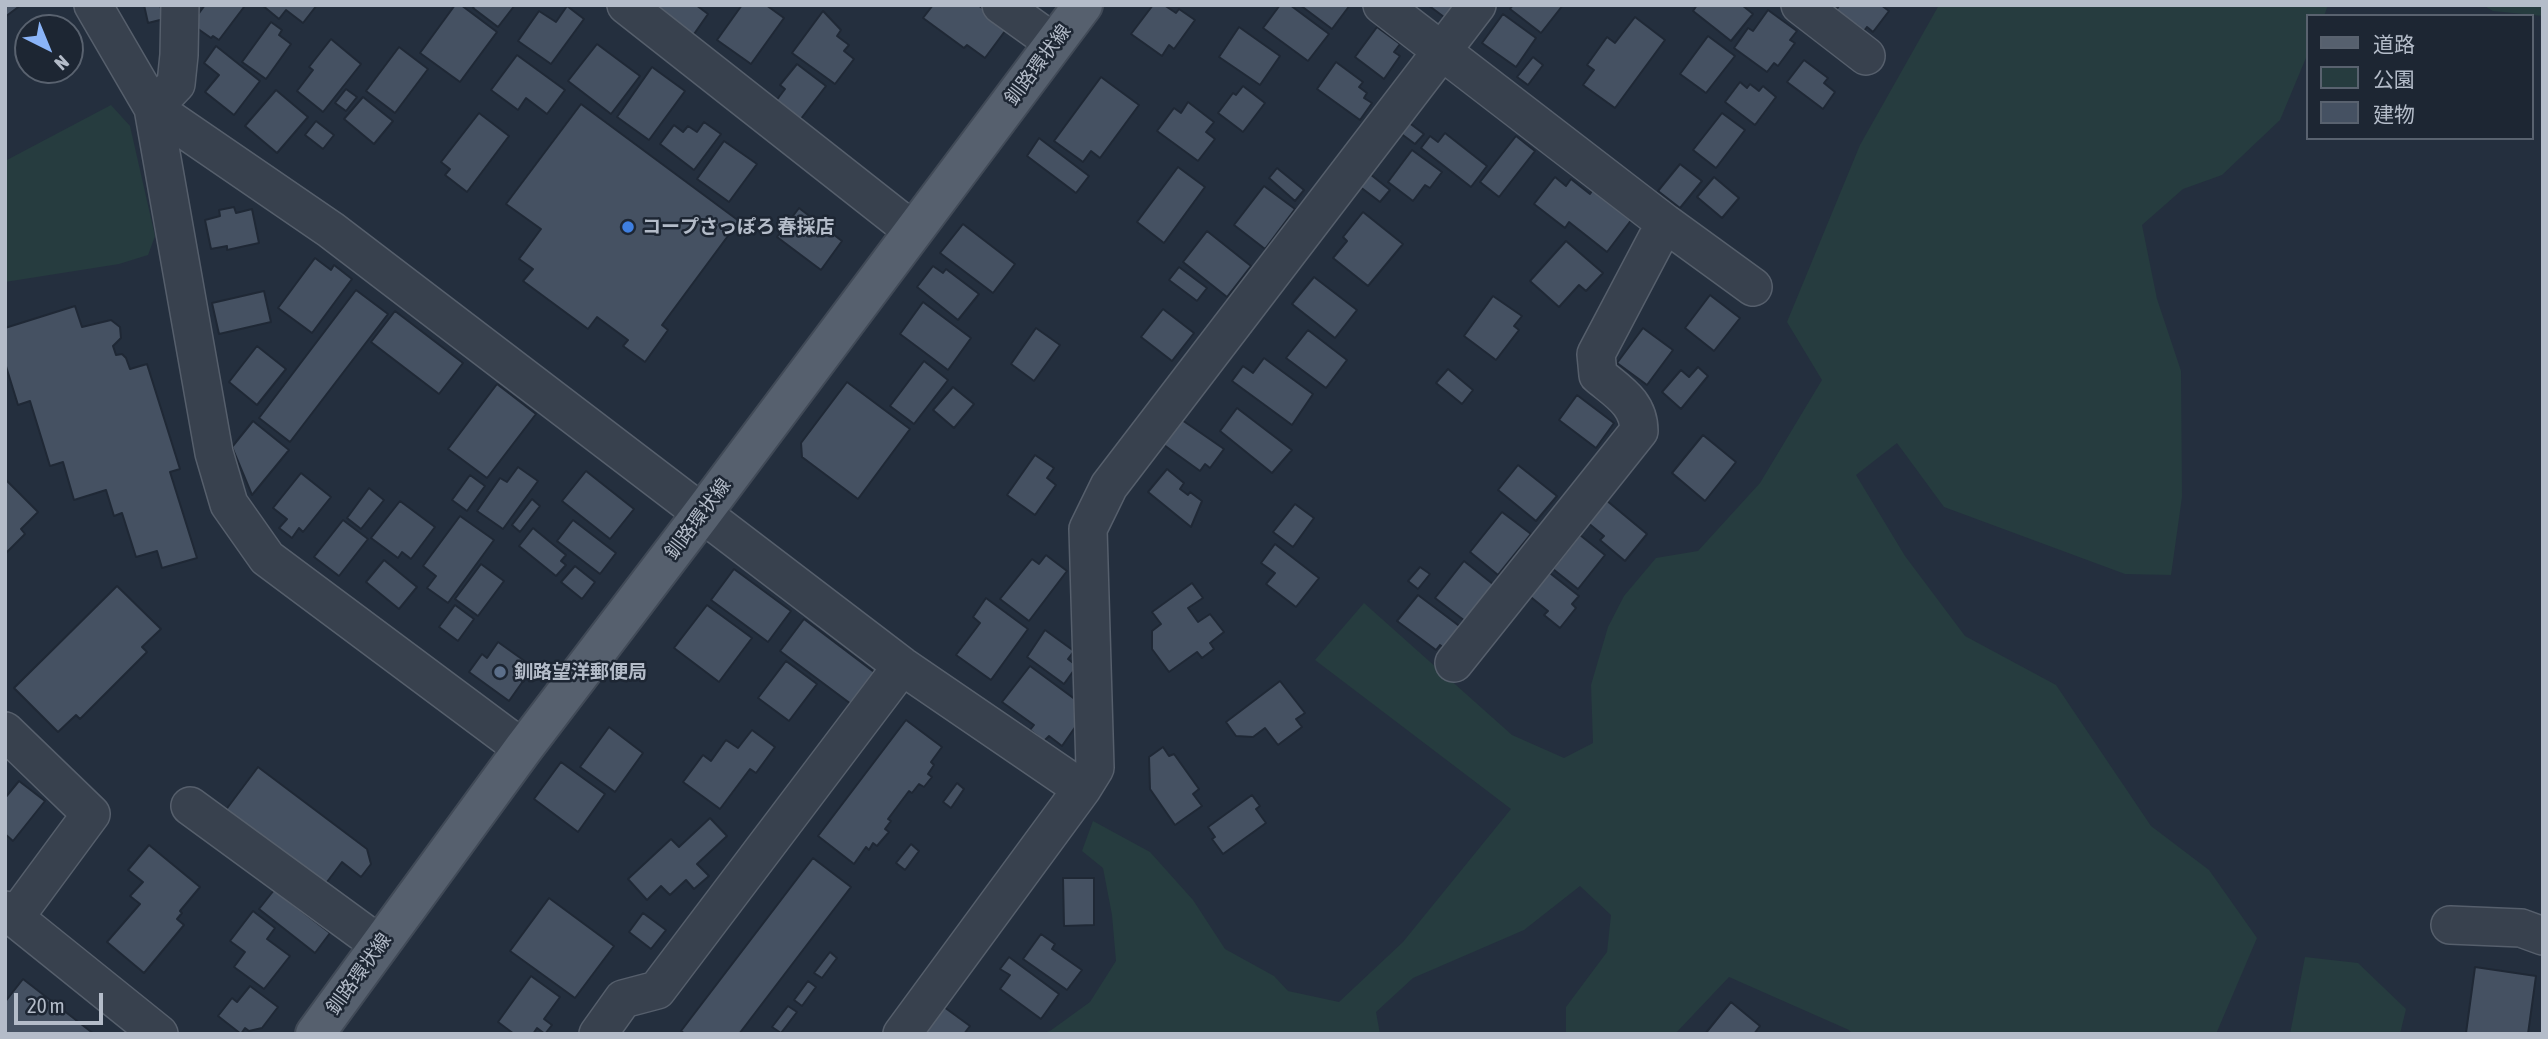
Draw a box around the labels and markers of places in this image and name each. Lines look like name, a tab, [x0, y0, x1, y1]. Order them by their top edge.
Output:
place label: コープさっぽろ 春採店	[642, 216, 835, 238]
marker: コープさっぽろ 春採店	[620, 219, 636, 235]
place label: 釧路望洋郵便局	[514, 661, 647, 683]
marker: 釧路望洋郵便局	[492, 664, 508, 680]

